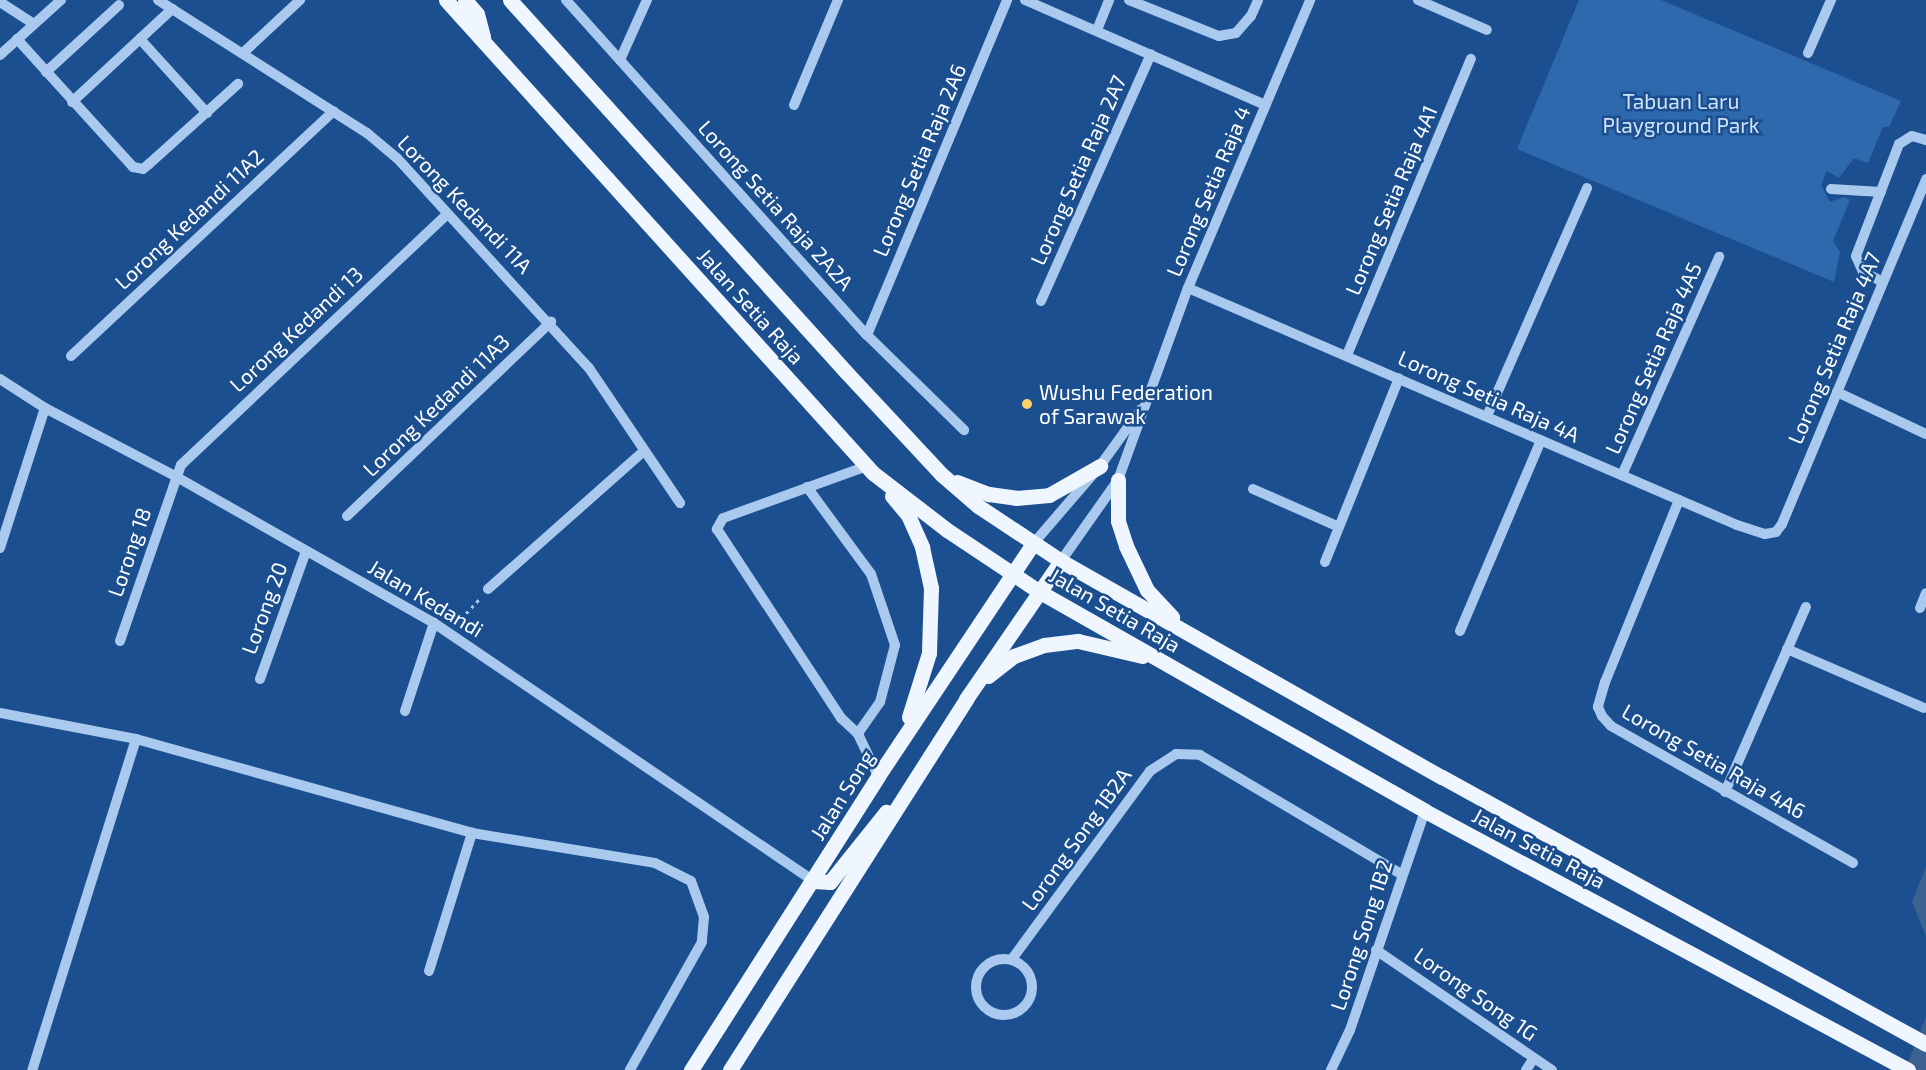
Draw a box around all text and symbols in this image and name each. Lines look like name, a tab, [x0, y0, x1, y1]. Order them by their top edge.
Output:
street label: Lorong Setia Raja 2A6	[867, 60, 971, 260]
street label: Lorong Setia Raja 2A7	[1025, 71, 1131, 269]
park label: Tabuan Laru Playground Park	[1603, 88, 1759, 138]
street label: Lorong Setia Raja 4A1	[1340, 101, 1442, 299]
street label: Lorong Setia Raja 4	[1161, 102, 1255, 280]
street label: Lorong Setia Raja 2A2A	[693, 115, 859, 295]
street label: Lorong Kedandi 11A	[393, 130, 537, 278]
street label: Lorong Kedandi 11A2	[109, 144, 269, 294]
street label: Jalan Setia Raja	[692, 243, 810, 369]
street label: Lorong Setia Raja 4A7	[1782, 248, 1886, 448]
street label: Lorong Setia Raja 4A5	[1599, 258, 1707, 458]
street label: Lorong Kedandi 13	[224, 261, 368, 397]
street label: Lorong Kedandi 11A3	[358, 329, 514, 481]
street label: Lorong Setia Raja 4A	[1394, 345, 1584, 447]
place label: Wushu Federation of Sarawak	[1039, 379, 1213, 429]
marker: Wushu Federation of Sarawak	[1020, 397, 1034, 411]
street label: Lorong 18	[102, 504, 156, 600]
street label: Jalan Kedandi	[364, 554, 488, 642]
street label: Lorong 20	[236, 559, 292, 657]
street label: Jalan Setia Raja	[1045, 562, 1185, 658]
street label: Lorong Setia Raja 4A6	[1618, 698, 1810, 824]
street label: Jalan Song	[805, 746, 879, 844]
street label: Lorong Song 1B2A	[1016, 763, 1136, 915]
street label: Jalan Setia Raja	[1468, 802, 1610, 894]
street label: Lorong Song 1B2	[1325, 857, 1397, 1013]
street label: Lorong Song 1G	[1409, 942, 1543, 1046]

